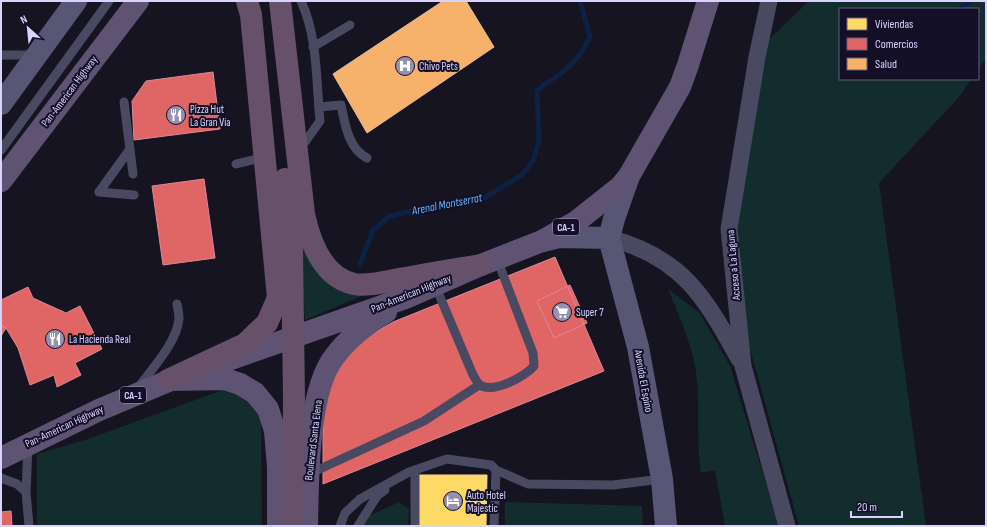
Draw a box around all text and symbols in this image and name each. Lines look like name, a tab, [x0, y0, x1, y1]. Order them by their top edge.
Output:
north arrow	[8, 8, 48, 48]
legend	[839, 8, 979, 80]
text: N	[18, 12, 29, 27]
text: Viviendas	[875, 17, 913, 32]
text: Comercios	[875, 37, 918, 52]
street label: Pan-American Highway	[39, 53, 101, 129]
hospital icon: Chivo Pets	[394, 55, 416, 77]
text: Salud	[875, 57, 897, 72]
place label: Chivo Pets	[419, 60, 458, 73]
place label: Pizza Hut La Gran Vía	[190, 103, 230, 129]
restaurant icon: Pizza Hut La Gran Vía	[165, 104, 187, 126]
water label: Arenal Montserrat	[410, 190, 484, 219]
road number: CA-1	[553, 219, 579, 235]
street label: Acceso a La Laguna	[724, 229, 743, 302]
street label: Pan-American Highway	[369, 271, 454, 315]
supermarket icon: Super 7	[551, 301, 573, 323]
place label: Super 7	[576, 306, 604, 319]
restaurant icon: La Hacienda Real	[44, 328, 66, 350]
place label: La Hacienda Real	[69, 333, 131, 346]
street label: Avenida El Espino	[631, 348, 655, 414]
road number: CA-1	[120, 387, 146, 403]
street label: Boulevard Santa Elena	[302, 399, 325, 481]
street label: Pan-American Highway	[23, 402, 106, 450]
place label: Auto Hotel Majestic	[466, 489, 506, 515]
hotel icon: Auto Hotel Majestic	[442, 490, 464, 512]
scale bar	[851, 493, 902, 519]
text: 20 m	[857, 500, 877, 515]

